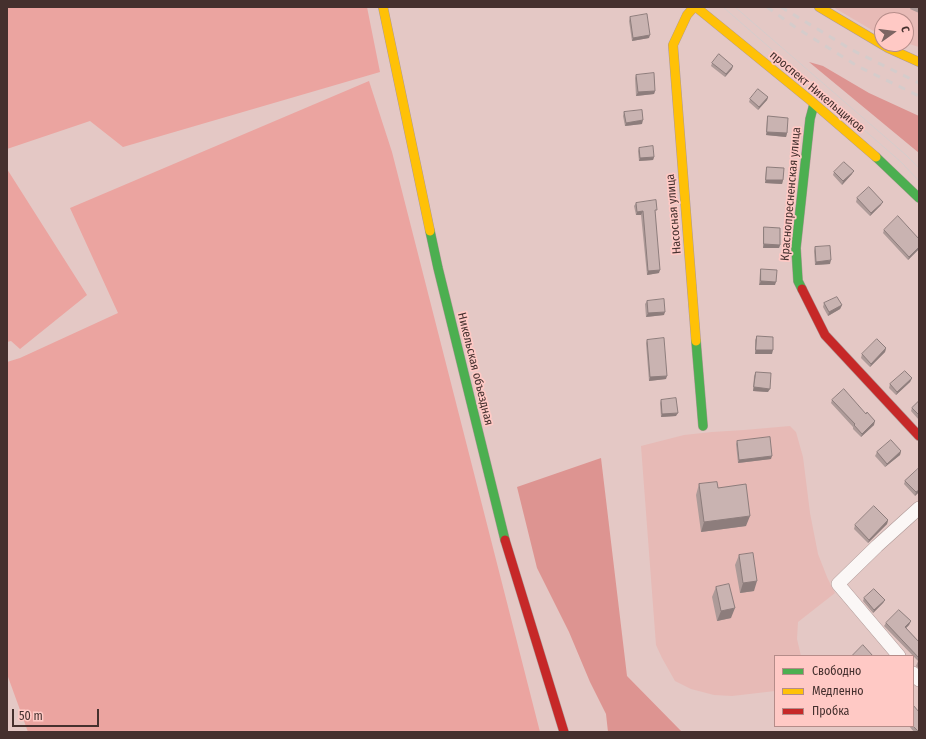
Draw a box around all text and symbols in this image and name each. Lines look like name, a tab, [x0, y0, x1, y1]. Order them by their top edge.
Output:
north arrow	[874, 12, 914, 52]
text: С	[898, 25, 912, 34]
street label: проспект Никельщиков	[767, 48, 867, 136]
street label: Краснопресненская улица	[778, 127, 804, 261]
street label: Насосная улица	[663, 173, 685, 255]
street label: Никельская объездная	[454, 311, 496, 427]
legend	[774, 655, 914, 727]
text: Свободно	[812, 664, 861, 678]
text: Медленно	[812, 684, 864, 698]
scale bar	[14, 701, 101, 727]
text: Пробка	[812, 704, 850, 718]
text: 50 m	[19, 709, 43, 723]

